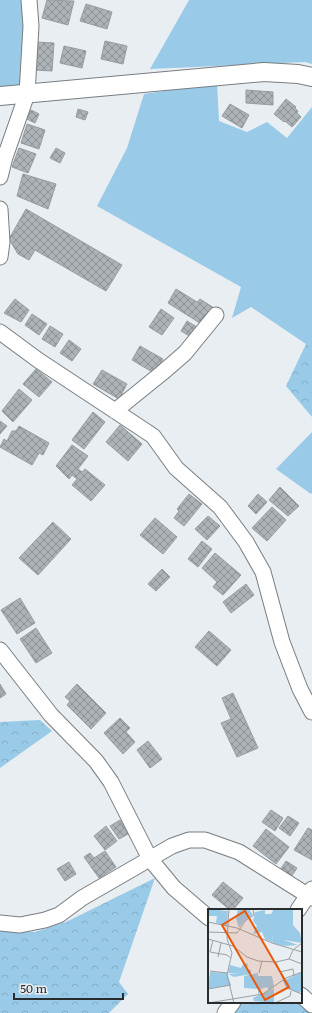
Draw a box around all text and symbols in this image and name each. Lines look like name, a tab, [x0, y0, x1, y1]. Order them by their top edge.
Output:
inset map	[208, 909, 302, 1003]
scale bar	[14, 975, 123, 1001]
text: 50 m	[20, 979, 47, 997]

